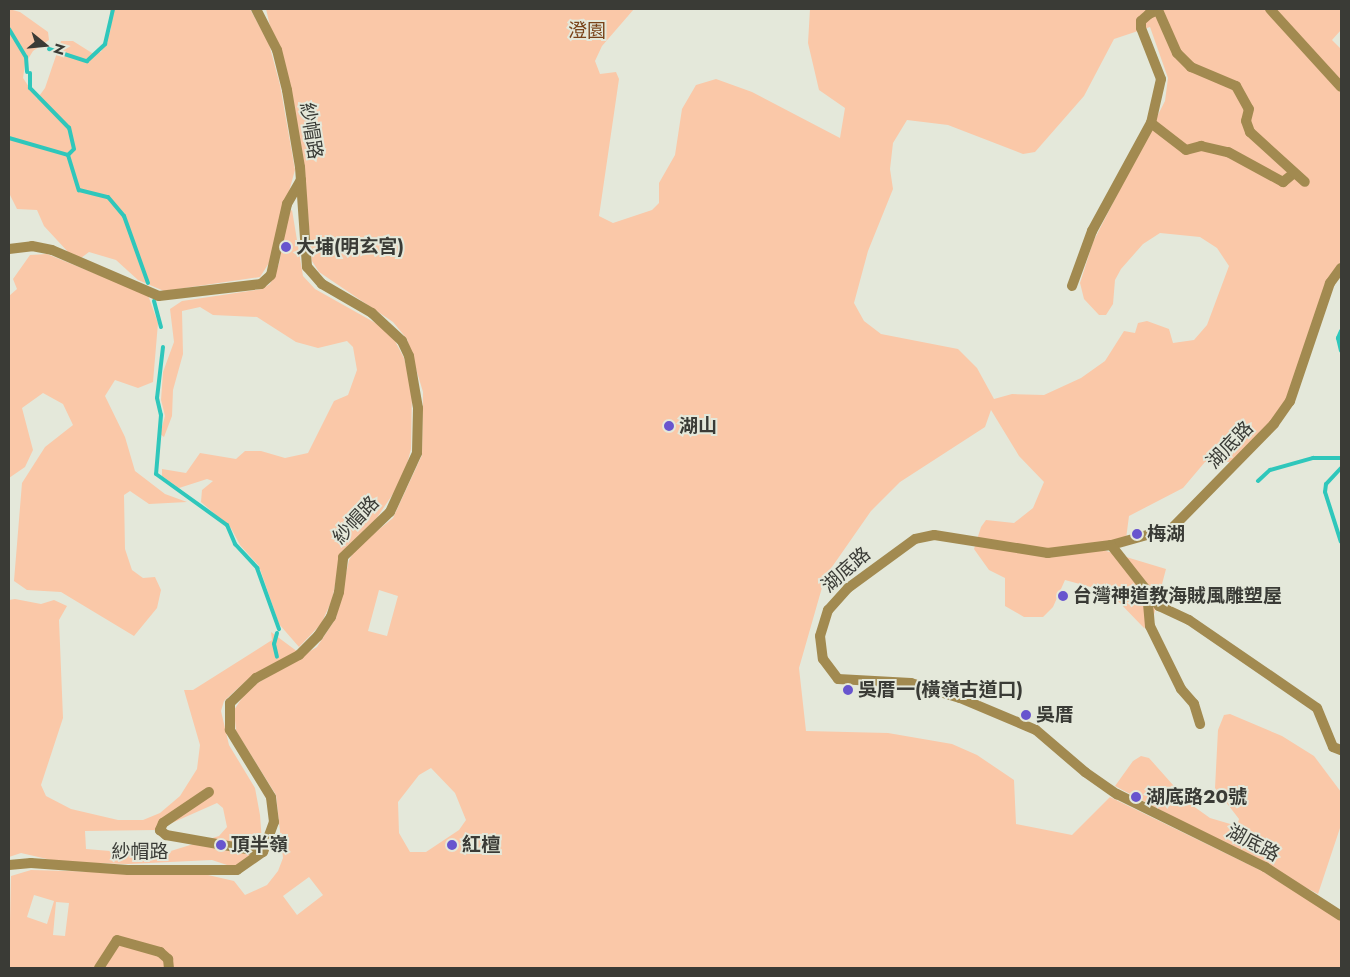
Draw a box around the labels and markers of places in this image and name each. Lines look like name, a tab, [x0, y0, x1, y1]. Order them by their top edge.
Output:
place label: 大埔(明玄宮)	[296, 236, 404, 258]
marker: 大埔(明玄宮)	[280, 241, 292, 253]
place label: 湖山	[679, 415, 717, 437]
marker: 湖山	[663, 420, 675, 432]
place label: 梅湖	[1147, 523, 1185, 545]
marker: 梅湖	[1131, 528, 1143, 540]
place label: 台灣神道教海賊風雕塑屋	[1073, 585, 1282, 607]
marker: 台灣神道教海賊風雕塑屋	[1057, 590, 1069, 602]
place label: 吳厝一(橫嶺古道口)	[858, 679, 1023, 701]
marker: 吳厝一(橫嶺古道口)	[842, 684, 854, 696]
place label: 吳厝	[1036, 704, 1074, 726]
marker: 吳厝	[1020, 709, 1032, 721]
place label: 湖底路20號	[1146, 786, 1247, 808]
marker: 湖底路20號	[1130, 791, 1142, 803]
place label: 頂半嶺	[231, 834, 288, 856]
place label: 紅檀	[462, 834, 500, 856]
marker: 頂半嶺	[215, 839, 227, 851]
marker: 紅檀	[446, 839, 458, 851]

